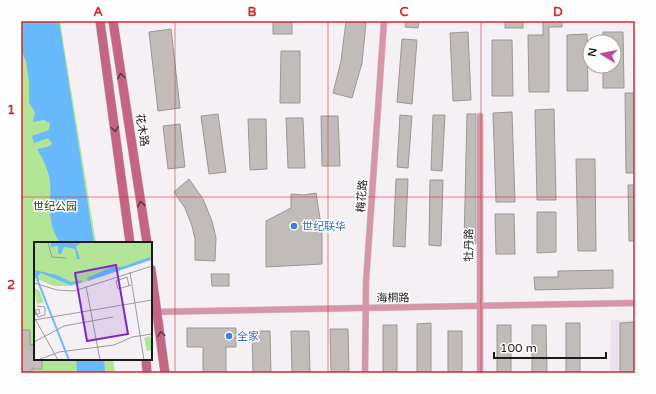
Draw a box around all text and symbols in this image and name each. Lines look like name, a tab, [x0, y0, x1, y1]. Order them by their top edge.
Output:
text: A	[93, 4, 103, 20]
text: B	[247, 4, 257, 20]
text: C	[399, 4, 409, 20]
text: D	[553, 4, 563, 20]
north arrow	[582, 34, 622, 74]
text: N	[585, 47, 600, 58]
one-way arrow	[118, 73, 126, 79]
text: 1	[7, 102, 15, 118]
street label: 花木路	[133, 113, 151, 147]
one-way arrow	[110, 126, 119, 132]
street label: 梅花路	[354, 179, 370, 213]
park label: 世纪公园	[33, 200, 77, 213]
one-way arrow	[137, 201, 146, 208]
place label: 世纪联华	[302, 220, 346, 233]
marker: 世纪联华	[289, 221, 299, 231]
street label: 牡丹路	[462, 228, 476, 262]
inset map	[34, 242, 152, 360]
text: 2	[7, 277, 15, 293]
street label: 海桐路	[376, 291, 410, 305]
place label: 全家	[237, 330, 259, 343]
one-way arrow	[157, 331, 166, 337]
marker: 全家	[224, 331, 234, 341]
scale bar	[494, 334, 606, 360]
text: 100 m	[500, 341, 537, 355]

